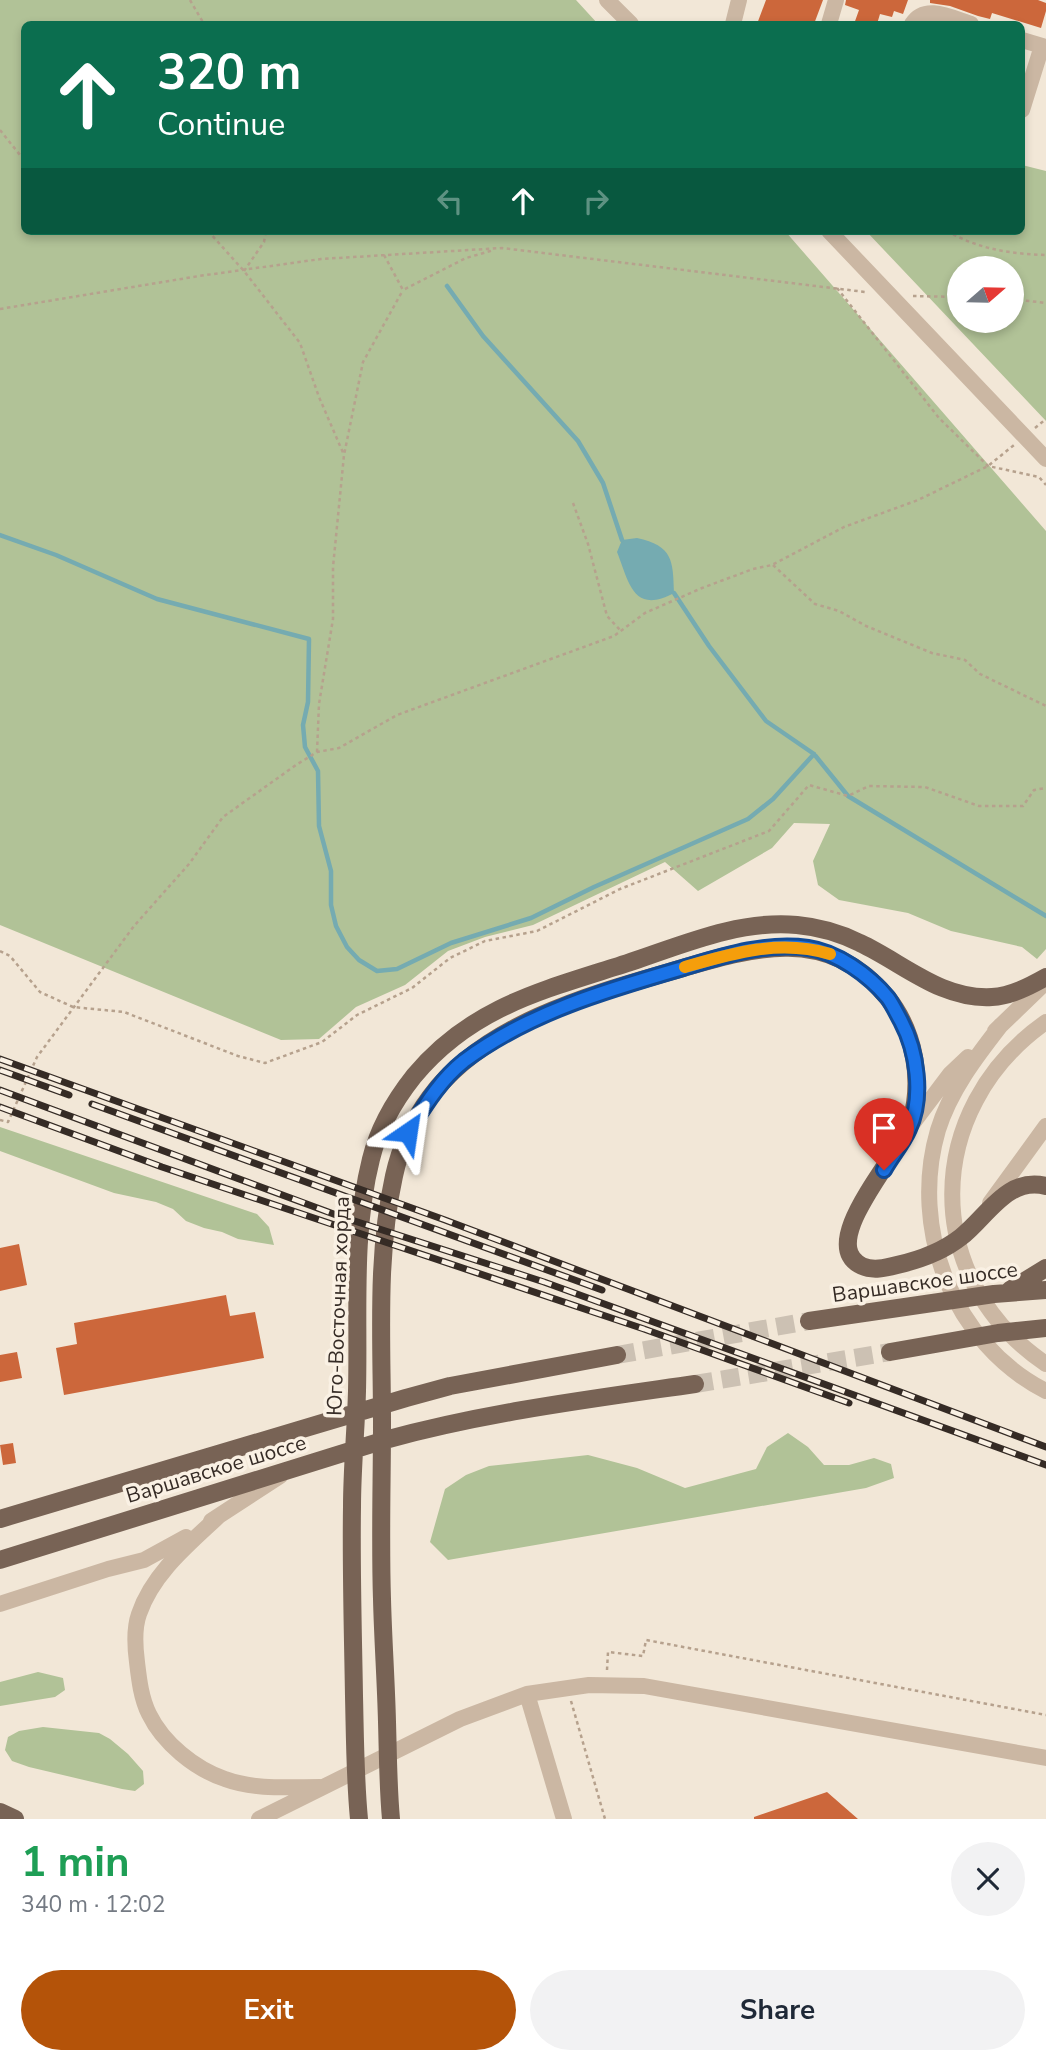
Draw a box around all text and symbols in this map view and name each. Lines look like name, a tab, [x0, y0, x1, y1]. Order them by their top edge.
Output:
text: 320 m	[157, 39, 301, 106]
icon: ahead	[42, 49, 133, 140]
text: Continue	[157, 103, 285, 146]
icon: left	[431, 182, 469, 220]
icon: ahead	[504, 182, 542, 220]
icon: right	[577, 182, 615, 220]
north arrow	[947, 256, 1024, 332]
map controls	[947, 256, 1024, 333]
position arrow	[371, 1095, 445, 1169]
pin	[854, 1098, 914, 1170]
icon: arrive	[865, 1109, 903, 1147]
street label: Юго-Восточная хорда	[320, 1196, 356, 1416]
street label: Варшавское шоссе	[830, 1255, 1020, 1309]
street label: Варшавское шоссе	[122, 1428, 310, 1510]
text: 1 min	[21, 1834, 130, 1891]
button: close	[951, 1842, 1025, 1916]
text: 340 m · 12:02	[21, 1889, 166, 1920]
button: Exit	[21, 1970, 516, 2050]
button: Share	[530, 1970, 1025, 2050]

